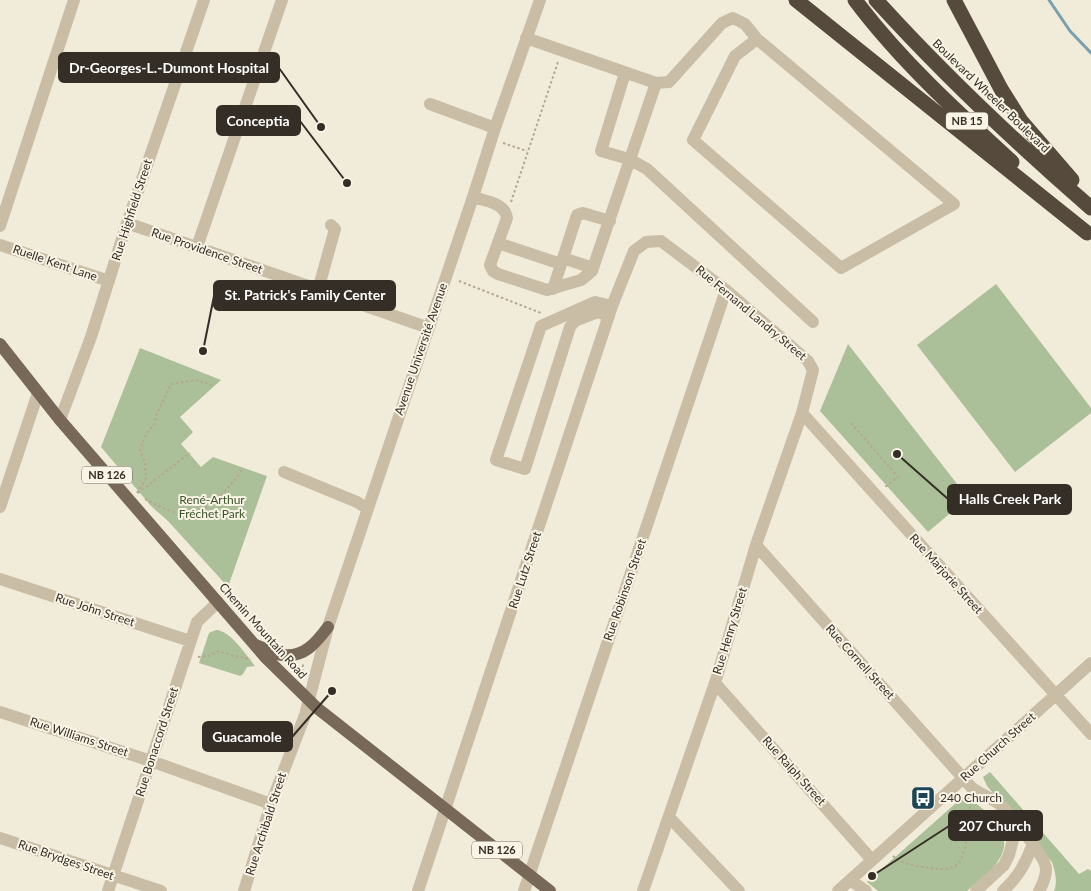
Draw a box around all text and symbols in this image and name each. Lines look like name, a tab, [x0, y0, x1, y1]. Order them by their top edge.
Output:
street label: Boulevard Wheeler Boulevard	[930, 36, 1053, 156]
callout: Dr-Georges-L.-Dumont Hospital	[59, 53, 279, 82]
text: Dr-Georges-L.-Dumont Hospital	[69, 59, 269, 76]
callout: Conceptia	[217, 106, 300, 135]
text: Conceptia	[226, 112, 290, 129]
road number: NB 15	[946, 112, 988, 130]
street label: Rue Highfield Street	[108, 157, 155, 262]
street label: Rue Providence Street	[150, 224, 265, 277]
street label: Ruelle Kent Lane	[11, 241, 99, 284]
street label: Rue Fernand Landry Street	[693, 262, 810, 364]
callout: St. Patrick's Family Center	[214, 281, 395, 310]
street label: Avenue Université Avenue	[391, 281, 450, 417]
text: St. Patrick's Family Center	[225, 286, 386, 303]
road number: NB 126	[82, 466, 132, 484]
callout: Halls Creek Park	[948, 485, 1071, 514]
text: Halls Creek Park	[959, 490, 1062, 507]
park label: René-Arthur Fréchet Park	[179, 492, 246, 521]
street label: Rue Lutz Street	[505, 529, 544, 610]
street label: Rue Marjorie Street	[906, 531, 987, 617]
street label: Rue Robinson Street	[600, 536, 649, 643]
street label: Chemin Mountain Road	[216, 580, 310, 682]
street label: Rue Henry Street	[709, 585, 750, 676]
street label: Rue John Street	[53, 590, 137, 630]
street label: Rue Cornell Street	[823, 621, 898, 703]
street label: Rue Bonaccord Street	[132, 685, 181, 798]
street label: Rue Church Street	[957, 708, 1039, 784]
street label: Rue Williams Street	[28, 714, 131, 760]
callout: Guacamole	[203, 722, 292, 751]
text: Guacamole	[212, 728, 282, 745]
street label: Rue Ralph Street	[759, 733, 830, 809]
street label: Rue Archibald Street	[242, 770, 289, 877]
bus stop icon: 240 Church	[910, 785, 936, 811]
place label: 240 Church	[940, 790, 1002, 805]
callout: 207 Church	[949, 811, 1042, 840]
text: 207 Church	[959, 817, 1031, 834]
street label: Rue Brydges Street	[16, 836, 117, 883]
road number: NB 126	[472, 842, 522, 858]

